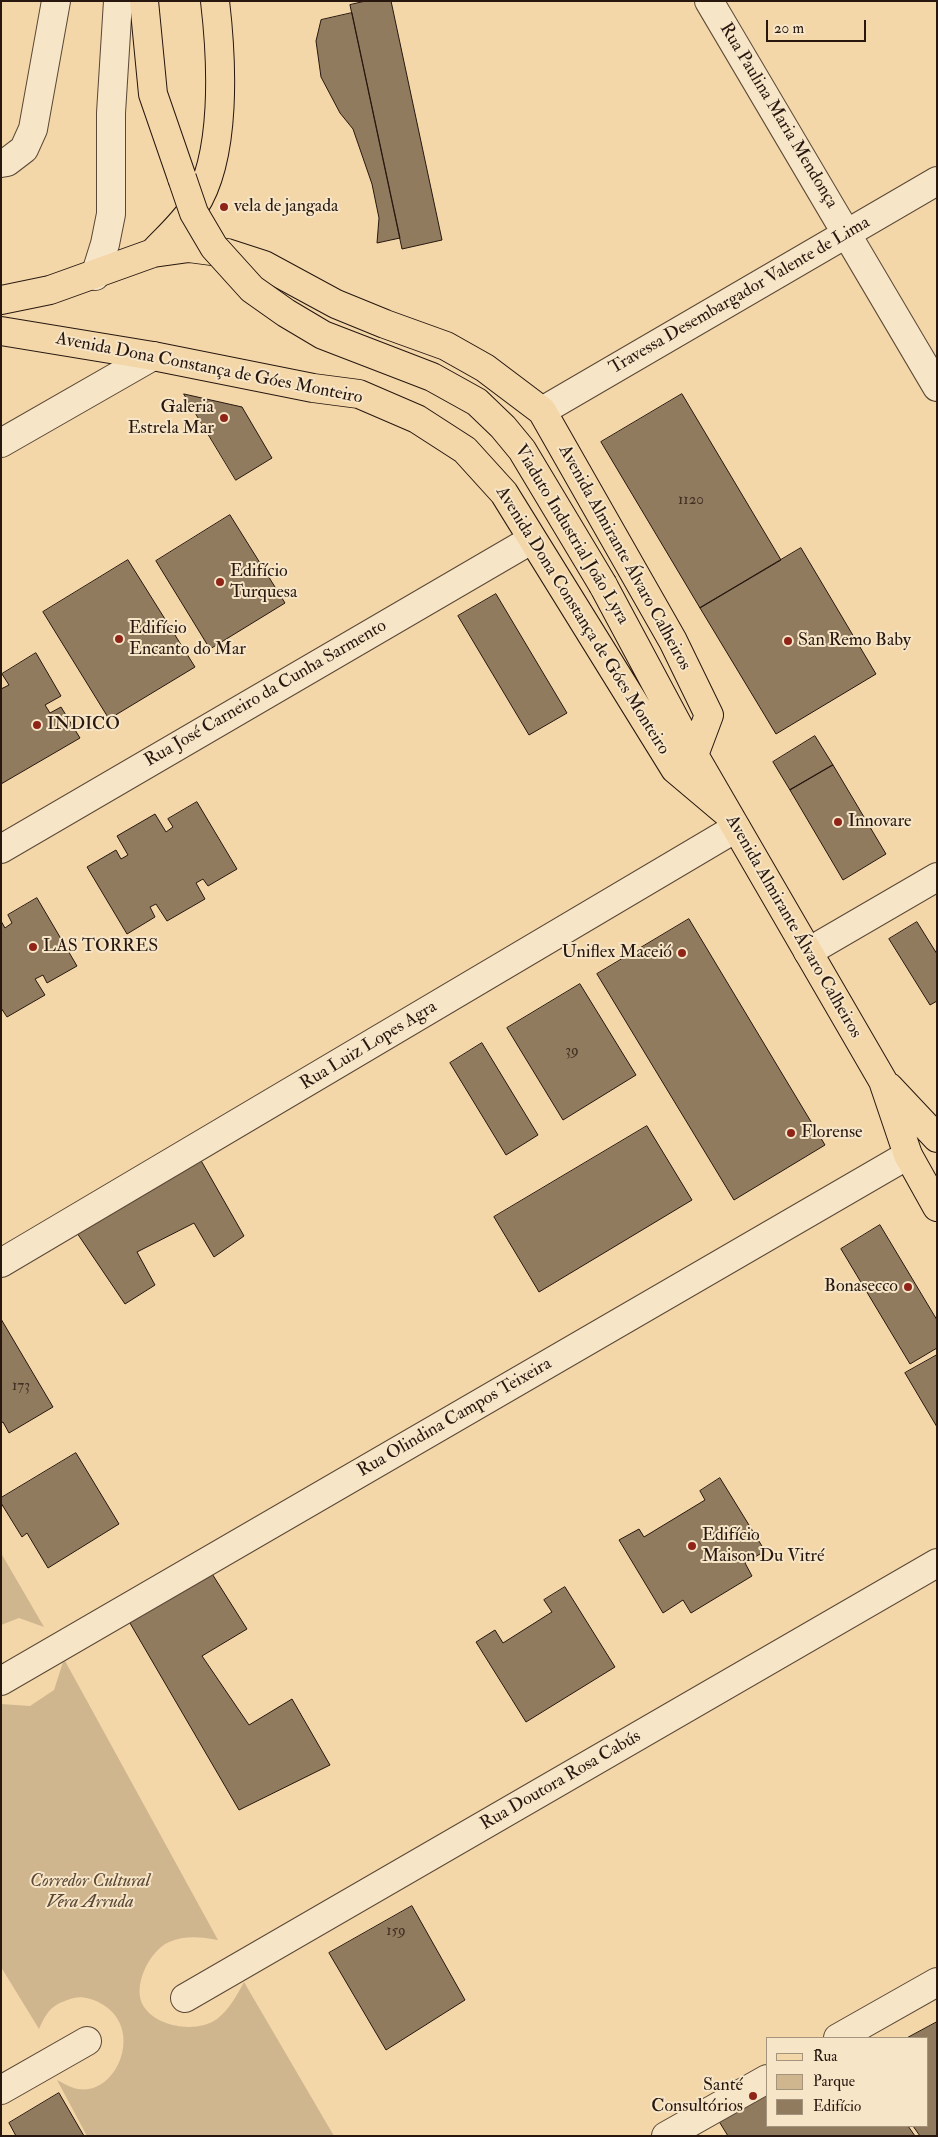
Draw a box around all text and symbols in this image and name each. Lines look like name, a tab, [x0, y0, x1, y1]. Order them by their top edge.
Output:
scale bar	[768, 10, 868, 42]
street label: Rua Paulina Maria Mendonça	[714, 19, 842, 213]
text: 20 m	[774, 19, 804, 38]
place label: vela de jangada	[234, 196, 338, 218]
marker: vela de jangada	[218, 201, 230, 213]
street label: Travessa Desembargador Valente de Lima	[606, 212, 874, 380]
street label: Avenida Dona Constança de Góes Monteiro	[54, 329, 364, 409]
place label: Galeria Estrela Mar	[128, 397, 214, 439]
marker: Galeria Estrela Mar	[218, 412, 230, 424]
street label: Viaduto Industrial João Lyra	[509, 441, 633, 629]
street label: Avenida Almirante Álvaro Calheiros	[553, 442, 695, 674]
street label: Avenida Dona Constança de Góes Monteiro	[490, 483, 674, 759]
house number: 1120	[678, 492, 704, 510]
place label: Edifício Turquesa	[230, 561, 297, 604]
marker: Edifício Turquesa	[214, 576, 226, 588]
street label: Rua José Carneiro da Cunha Sarmento	[141, 616, 391, 772]
place label: Edifício Encanto do Mar	[129, 618, 246, 660]
place label: San Remo Baby	[798, 630, 911, 652]
marker: Edifício Encanto do Mar	[113, 633, 125, 645]
marker: San Remo Baby	[782, 635, 794, 647]
place label: INDICO	[47, 714, 120, 736]
marker: INDICO	[31, 719, 43, 731]
place label: Innovare	[848, 811, 912, 833]
street label: Avenida Almirante Álvaro Calheiros	[720, 812, 866, 1042]
marker: Innovare	[832, 816, 844, 828]
place label: LAS TORRES	[43, 936, 158, 958]
marker: LAS TORRES	[27, 941, 39, 953]
place label: Uniflex Maceió	[562, 942, 672, 964]
marker: Uniflex Maceió	[676, 947, 688, 959]
street label: Rua Luiz Lopes Agra	[297, 997, 441, 1095]
house number: 39	[565, 1043, 579, 1061]
place label: Florense	[801, 1122, 863, 1144]
marker: Florense	[785, 1127, 797, 1139]
place label: Bonasecco	[824, 1276, 898, 1298]
marker: Bonasecco	[902, 1281, 914, 1293]
street label: Rua Olindina Campos Teixeira	[354, 1354, 556, 1482]
house number: 173	[12, 1378, 30, 1396]
place label: Edifício Maison Du Vitré	[702, 1525, 825, 1568]
marker: Edifício Maison Du Vitré	[686, 1540, 698, 1552]
street label: Rua Doutora Rosa Cabús	[477, 1726, 645, 1836]
park label: Corredor Cultural Vera Arruda	[30, 1871, 150, 1914]
house number: 159	[386, 1923, 406, 1941]
legend	[766, 2037, 928, 2127]
text: Rua	[813, 2047, 838, 2066]
text: Parque	[813, 2072, 855, 2091]
place label: Santé Consultórios	[651, 2075, 743, 2118]
marker: Santé Consultórios	[747, 2090, 759, 2102]
text: Edifício	[813, 2097, 861, 2116]

